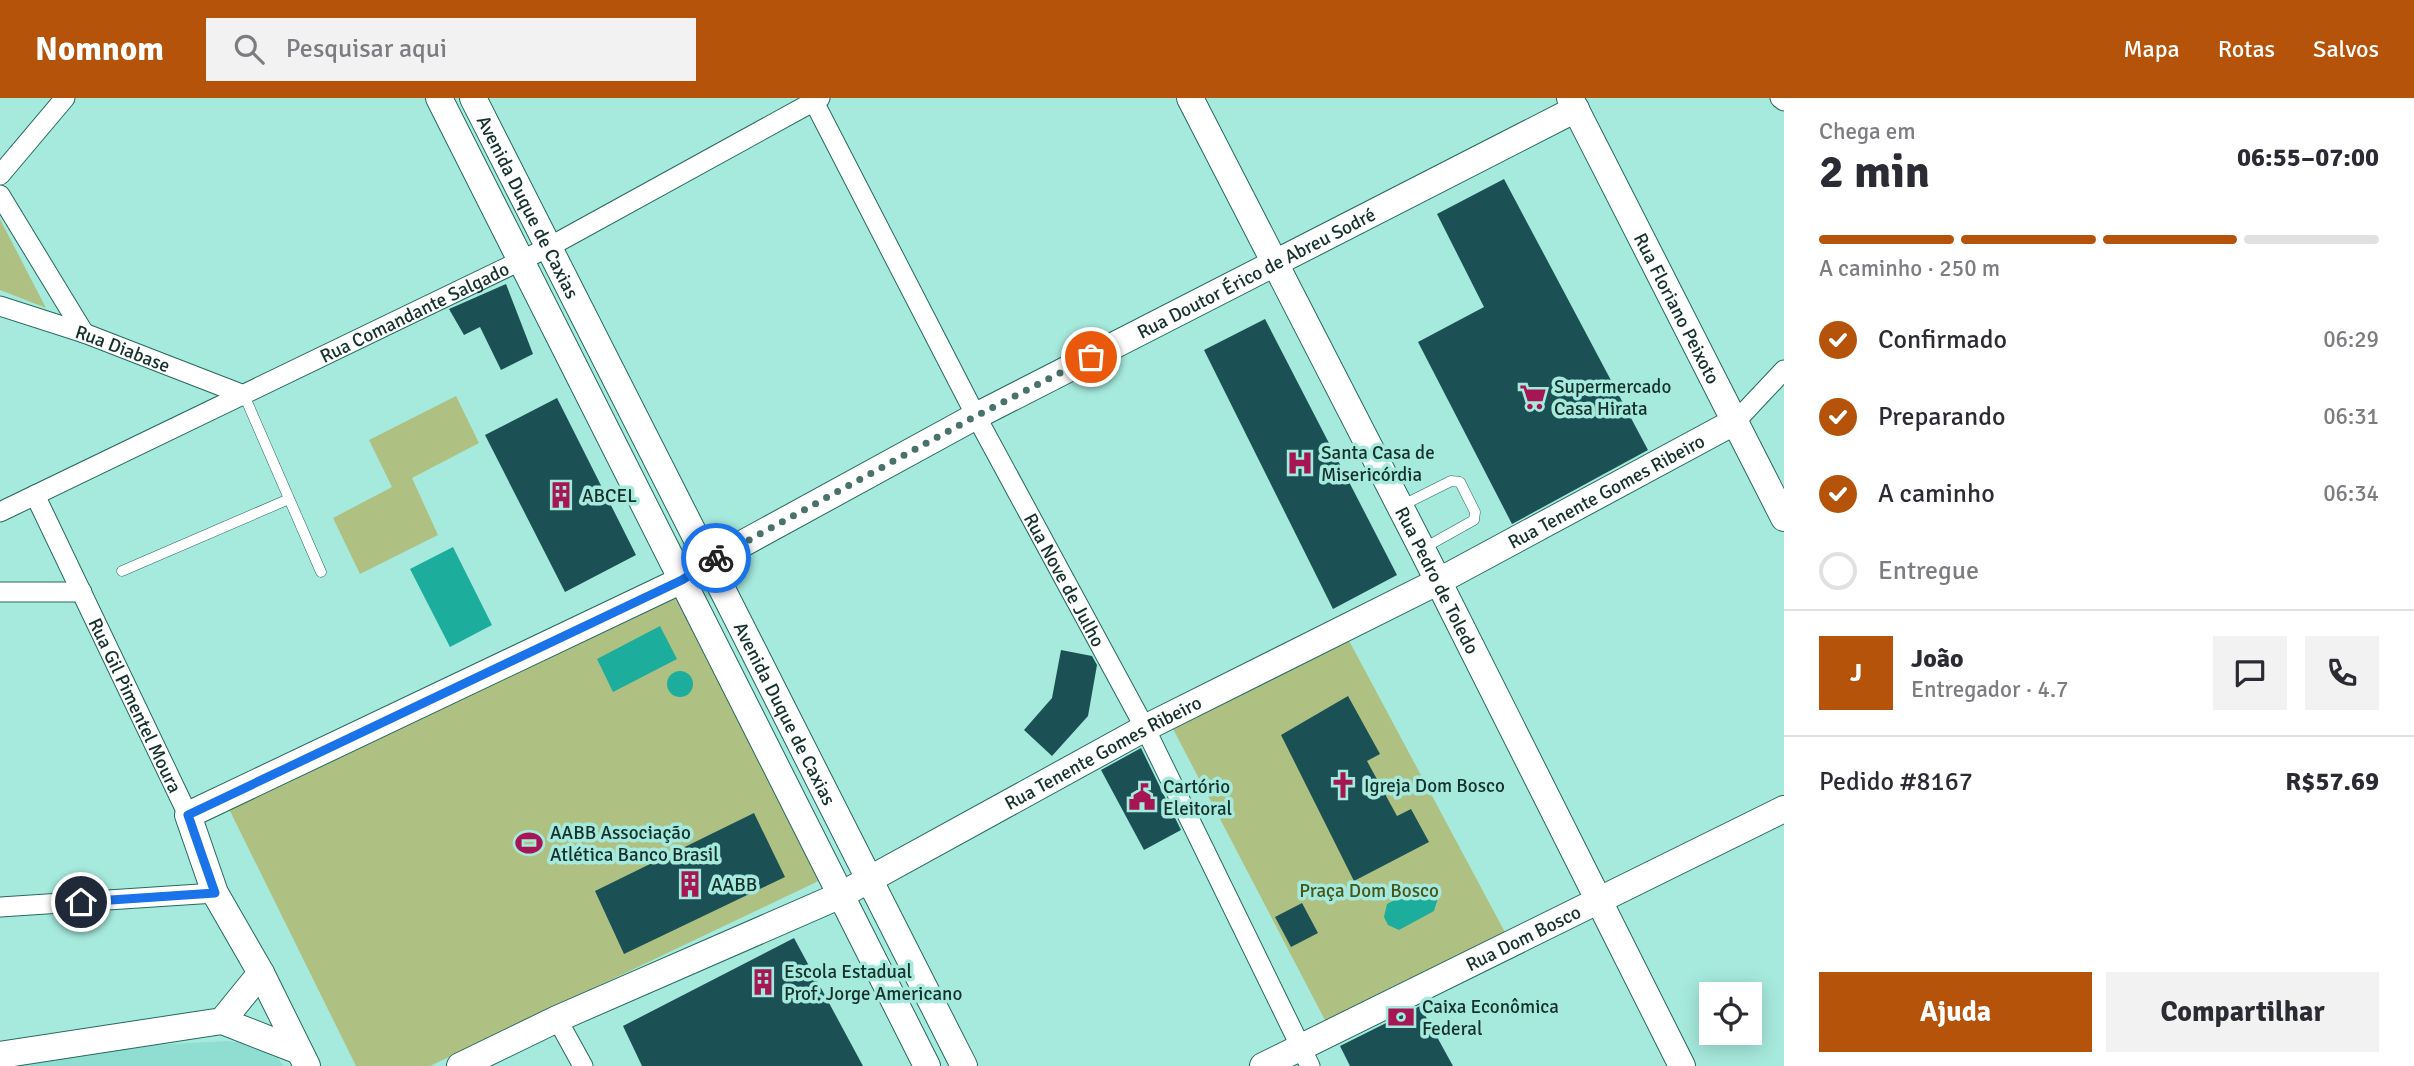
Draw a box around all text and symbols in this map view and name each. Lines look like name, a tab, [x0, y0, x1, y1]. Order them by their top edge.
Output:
search box	[206, 18, 696, 81]
text: Nomnom	[35, 29, 164, 70]
icon: search	[230, 30, 268, 68]
text: Pesquisar aqui	[286, 33, 447, 65]
text: Mapa	[2123, 34, 2180, 64]
text: Rotas	[2218, 34, 2275, 64]
text: Salvos	[2313, 34, 2379, 64]
street label: Avenida Duque de Caxias	[471, 112, 584, 303]
text: Chega em	[1819, 117, 1916, 146]
text: 06:55–07:00	[2237, 142, 2379, 174]
text: 2 min	[1819, 144, 1930, 200]
street label: Rua Doutor Érico de Abreu Sodré	[1133, 203, 1380, 344]
street label: Rua Floriano Peixoto	[1628, 229, 1725, 388]
text: A caminho · 250 m	[1819, 254, 2000, 283]
street label: Rua Comandante Salgado	[316, 257, 513, 369]
street label: Rua Diabase	[72, 320, 173, 378]
icon: check	[1819, 321, 1857, 359]
text: Confirmado	[1878, 324, 2007, 356]
text: 06:29	[2323, 325, 2379, 354]
pin	[1061, 327, 1121, 387]
icon: bag	[1072, 338, 1110, 376]
place label: Supermercado Casa Hirata	[1554, 375, 1671, 421]
supermarket icon: Supermercado Casa Hirata	[1518, 382, 1548, 412]
icon: check	[1819, 398, 1857, 436]
text: Preparando	[1878, 401, 2005, 433]
text: 06:31	[2323, 402, 2379, 431]
street label: Rua Tenente Gomes Ribeiro	[1504, 429, 1709, 555]
place label: Santa Casa de Misericórdia	[1321, 441, 1435, 487]
hospital icon: Santa Casa de Misericórdia	[1285, 448, 1315, 478]
icon: check	[1819, 475, 1857, 513]
text: A caminho	[1878, 478, 1995, 510]
text: 06:34	[2323, 479, 2379, 508]
building icon: ABCEL	[546, 480, 576, 510]
place label: ABCEL	[582, 484, 637, 508]
street label: Rua Pedro de Toledo	[1389, 503, 1484, 658]
street label: Rua Nove de Julho	[1018, 509, 1110, 651]
courier	[681, 523, 751, 593]
icon: bike	[697, 539, 735, 577]
text: Entregue	[1878, 555, 1979, 587]
street label: Rua Gil Pimentel Moura	[83, 614, 187, 797]
street label: Avenida Duque de Caxias	[728, 618, 841, 809]
button: chat	[2213, 636, 2287, 710]
button: phone	[2305, 636, 2379, 710]
text: João	[1911, 643, 1964, 675]
text: J	[1850, 657, 1862, 689]
text: Entregador · 4.7	[1911, 675, 2069, 704]
street label: Rua Tenente Gomes Ribeiro	[1001, 691, 1206, 816]
text: Pedido #8167	[1819, 766, 1973, 798]
text: R$57.69	[2285, 766, 2379, 798]
church icon: Igreja Dom Bosco	[1328, 770, 1358, 800]
place label: Igreja Dom Bosco	[1364, 774, 1505, 798]
place label: Cartório Eleitoral	[1163, 775, 1232, 821]
public building icon: Cartório Eleitoral	[1127, 782, 1157, 812]
place label: AABB Associação Atlética Banco Brasil	[550, 821, 719, 867]
sports icon: AABB Associação Atlética Banco Brasil	[514, 828, 544, 858]
building icon: AABB	[675, 869, 705, 899]
pin	[51, 872, 111, 932]
place label: AABB	[711, 873, 757, 897]
park label: Praça Dom Bosco	[1299, 879, 1439, 903]
icon: home	[62, 883, 100, 921]
street label: Rua Dom Bosco	[1462, 900, 1585, 977]
place label: Escola Estadual Prof. Jorge Americano	[784, 960, 962, 1006]
building icon: Escola Estadual Prof. Jorge Americano	[748, 967, 778, 997]
button: Ajuda	[1819, 972, 2092, 1052]
button: Compartilhar	[2106, 972, 2379, 1052]
map controls	[1699, 982, 1762, 1045]
button: locate	[1699, 982, 1762, 1045]
place label: Caixa Econômica Federal	[1422, 995, 1559, 1041]
bank icon: Caixa Econômica Federal	[1386, 1002, 1416, 1032]

